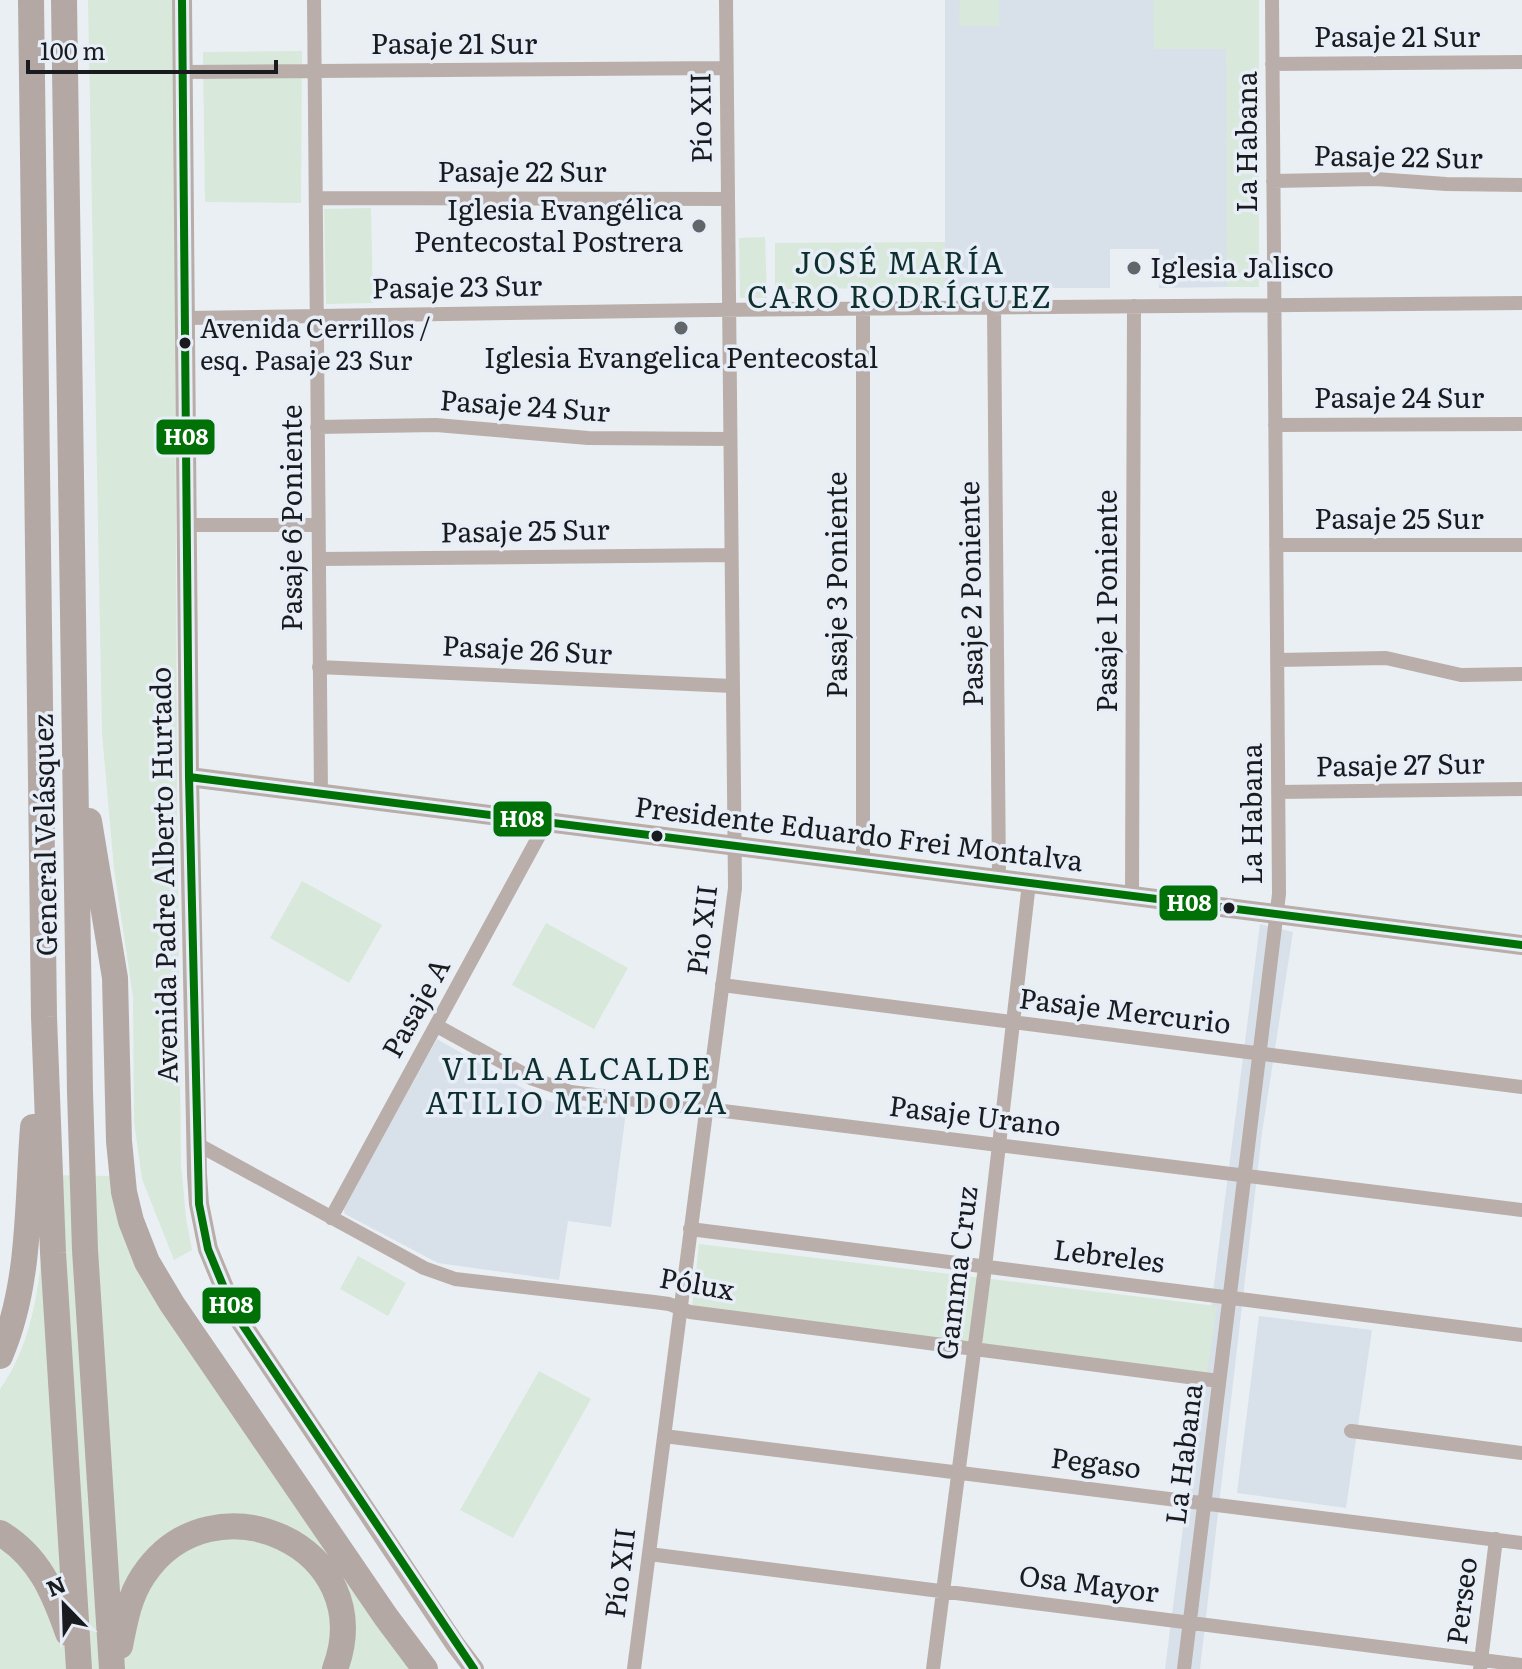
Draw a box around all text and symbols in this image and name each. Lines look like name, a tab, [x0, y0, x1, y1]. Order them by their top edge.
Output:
street label: Pasaje 21 Sur	[1314, 14, 1481, 56]
street label: Pasaje 21 Sur	[371, 21, 538, 63]
scale bar	[28, 24, 276, 74]
text: 100 m	[40, 32, 106, 67]
street label: La Habana	[1224, 71, 1266, 213]
street label: Pío XII	[677, 72, 721, 164]
street label: Pasaje 22 Sur	[1313, 133, 1484, 177]
street label: Pasaje 22 Sur	[437, 149, 607, 191]
place label: Iglesia Evangélica Pentecostal Postrera	[414, 187, 683, 261]
marker: Iglesia Evangélica Pentecostal Postrera	[690, 217, 708, 235]
district label: JOSÉ MARÍA CARO RODRÍGUEZ	[747, 239, 1053, 317]
place label: Iglesia Jalisco	[1150, 245, 1334, 287]
marker: Iglesia Jalisco	[1125, 259, 1143, 277]
street label: Pasaje 23 Sur	[372, 263, 543, 307]
place label: Avenida Cerrillos / esq. Pasaje 23 Sur	[200, 307, 431, 378]
marker: Iglesia Evangelica Pentecostal	[672, 319, 690, 337]
marker: Avenida Cerrillos / esq. Pasaje 23 Sur	[177, 335, 193, 351]
place label: Iglesia Evangelica Pentecostal	[484, 335, 878, 377]
street label: Pasaje 24 Sur	[1314, 375, 1485, 417]
street label: Pasaje 24 Sur	[439, 377, 612, 431]
street label: Pasaje 6 Poniente	[269, 405, 311, 631]
line badge: H08	[155, 418, 216, 456]
text: H08	[163, 419, 209, 452]
street label: Pasaje 3 Poniente	[814, 471, 856, 699]
street label: Pasaje 2 Poniente	[946, 481, 992, 707]
street label: Pasaje 1 Poniente	[1084, 489, 1126, 713]
street label: Pasaje 25 Sur	[1314, 496, 1484, 538]
street label: Pasaje 25 Sur	[440, 507, 611, 551]
street label: Pasaje 26 Sur	[441, 623, 614, 673]
street label: Avenida Padre Alberto Hurtado	[137, 666, 187, 1084]
street label: General Velásquez	[20, 714, 66, 957]
street label: Pasaje 27 Sur	[1315, 741, 1486, 785]
street label: La Habana	[1229, 743, 1271, 885]
street label: Presidente Eduardo Frei Montalva	[633, 784, 1086, 880]
line badge: H08	[492, 800, 553, 838]
text: H08	[499, 801, 545, 834]
unlabelled marker	[649, 828, 665, 844]
street label: Pío XII	[674, 882, 726, 977]
line badge: H08	[1158, 884, 1219, 922]
text: H08	[1166, 885, 1212, 918]
unlabelled marker	[1221, 900, 1237, 916]
street label: Pasaje A	[370, 949, 459, 1065]
street label: Pasaje Mercurio	[1017, 975, 1234, 1043]
district label: VILLA ALCALDE ATILIO MENDOZA	[426, 1045, 728, 1123]
street label: Pasaje Urano	[887, 1083, 1064, 1145]
street label: Gamma Cruz	[924, 1183, 987, 1362]
street label: Lebreles	[1051, 1226, 1167, 1282]
street label: Pólux	[657, 1255, 738, 1309]
line badge: H08	[201, 1286, 262, 1325]
text: H08	[208, 1287, 254, 1320]
street label: La Habana	[1153, 1381, 1211, 1527]
street label: Pegaso	[1049, 1435, 1144, 1487]
street label: Pío XII	[592, 1525, 644, 1620]
street label: Osa Mayor	[1017, 1553, 1162, 1612]
street label: Perseo	[1434, 1555, 1486, 1647]
north arrow	[24, 1565, 104, 1645]
text: N	[41, 1566, 71, 1604]

